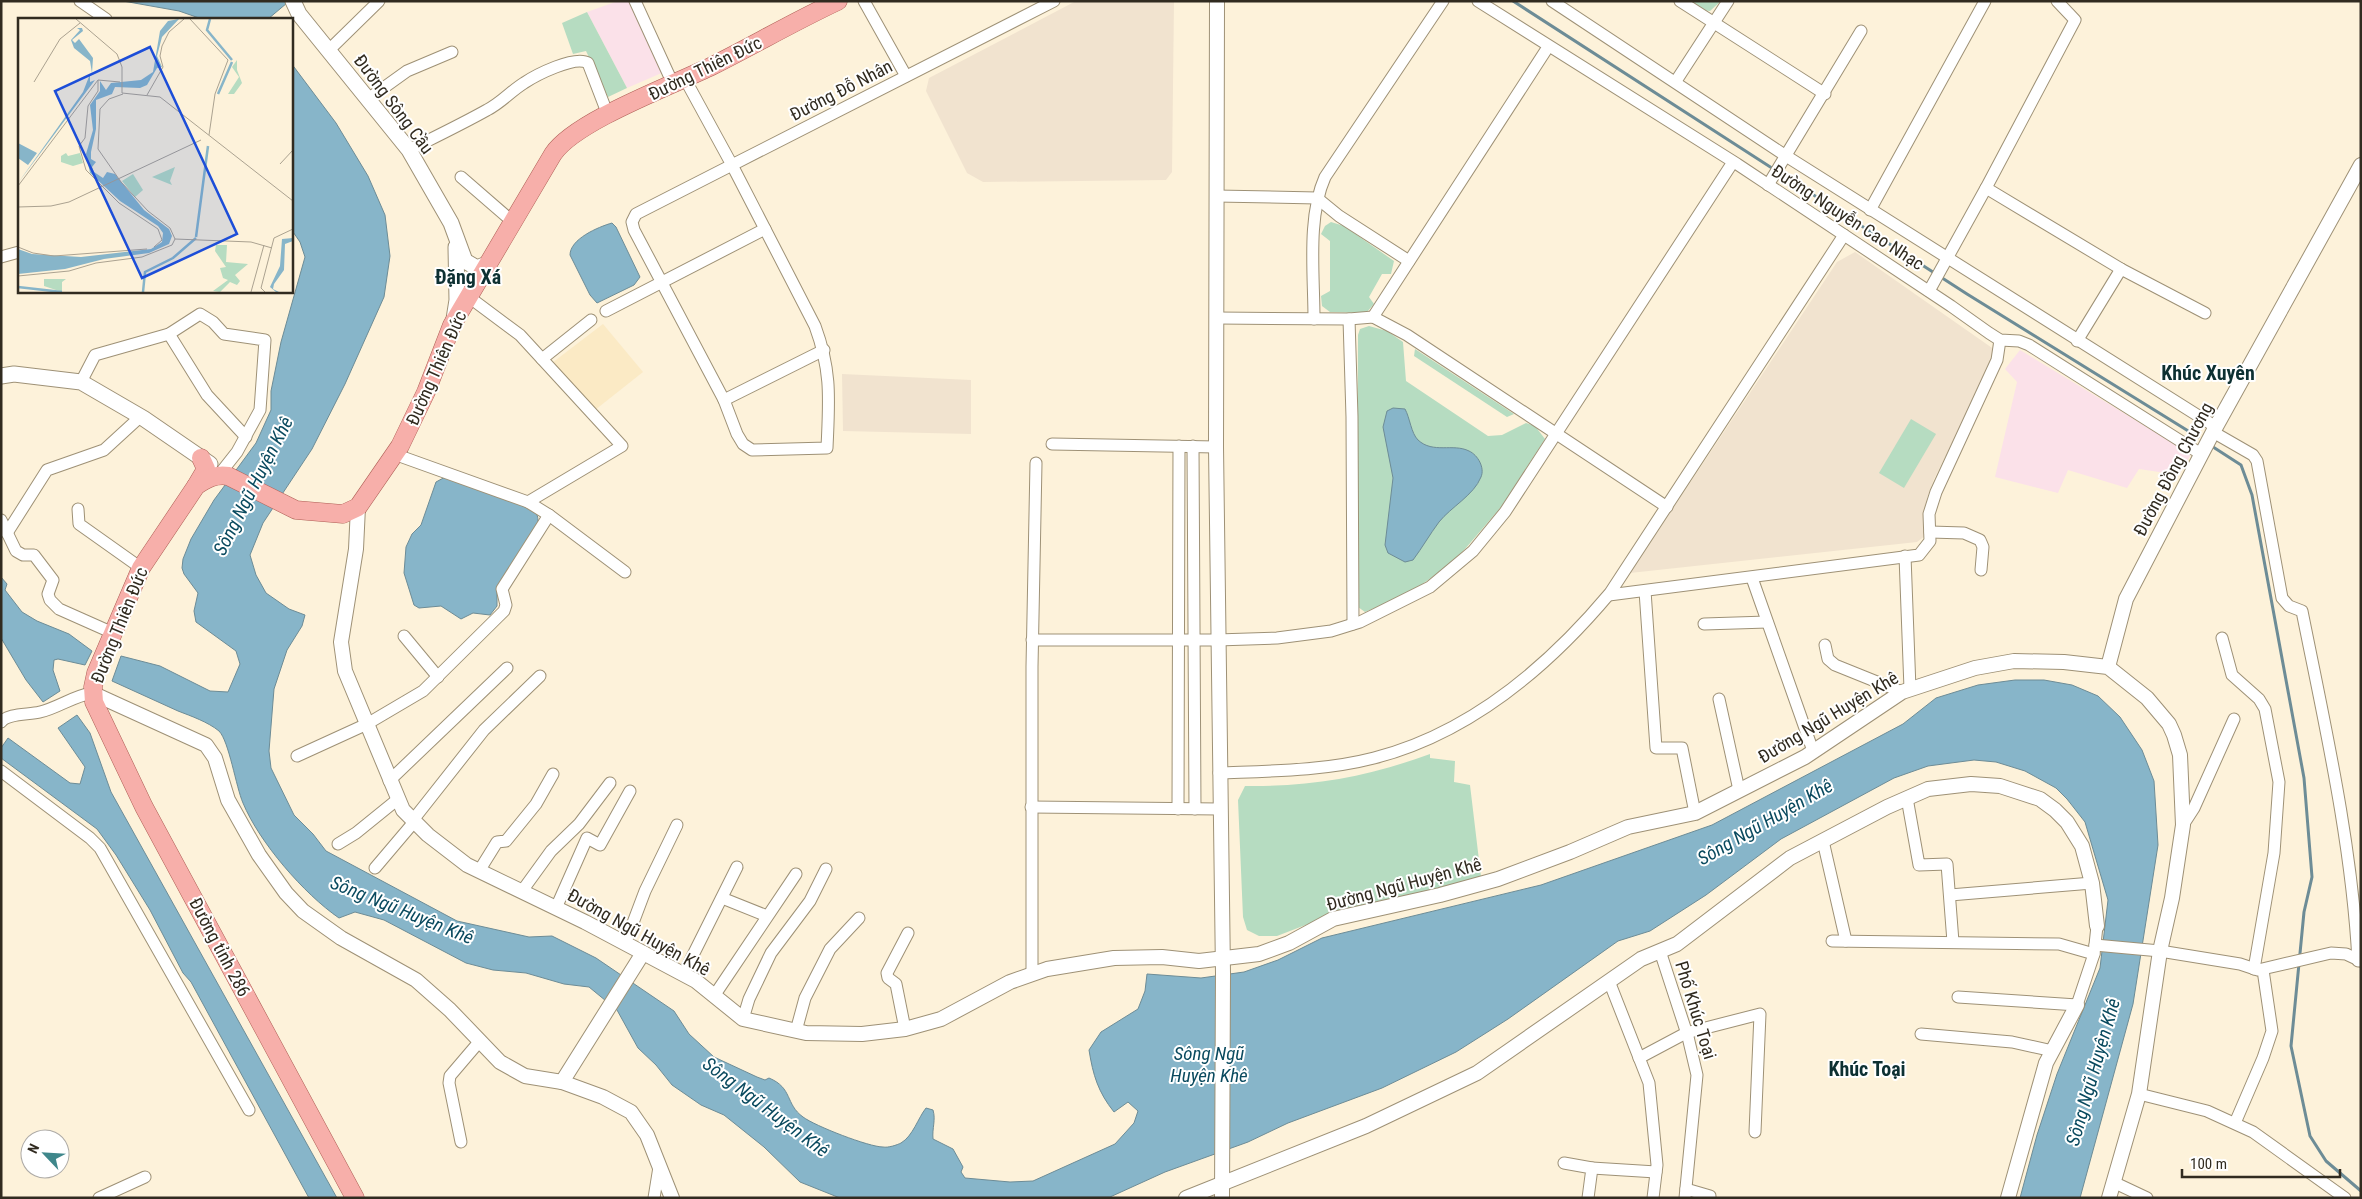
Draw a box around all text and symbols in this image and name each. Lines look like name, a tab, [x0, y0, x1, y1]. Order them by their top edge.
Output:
inset map	[18, 18, 292, 292]
street label: Đường Thiên Đức	[645, 32, 765, 104]
street label: Đường Sông Cầu	[350, 50, 438, 158]
street label: Đường Đỗ Nhân	[786, 55, 896, 125]
street label: Đường Nguyễn Cao Nhạc	[1768, 160, 1928, 274]
district label: Đặng Xá	[435, 265, 501, 289]
street label: Đường Thiên Đức	[401, 307, 471, 429]
district label: Khúc Xuyên	[2161, 361, 2255, 385]
street label: Đường Đồng Chương	[2129, 399, 2217, 539]
water label: Sông Ngũ Huyện Khê	[208, 413, 298, 559]
street label: Đường Thiên Đức	[86, 564, 152, 686]
street label: Đường Ngũ Huyện Khê	[1754, 667, 1902, 767]
water label: Sông Ngũ Huyện Khê	[1693, 774, 1837, 870]
street label: Đường Ngũ Huyện Khê	[1324, 853, 1484, 915]
water label: Sông Ngũ Huyện Khê	[327, 871, 477, 949]
street label: Đường Ngũ Huyện Khê	[564, 884, 714, 980]
street label: Đường tỉnh 286	[185, 894, 255, 1000]
street label: Phố Khúc Toại	[1671, 958, 1721, 1062]
water label: Sông Ngũ Huyện Khê	[2061, 996, 2125, 1148]
water label: Sông Ngũ Huyện Khê	[1170, 1042, 1248, 1087]
water label: Sông Ngũ Huyện Khê	[698, 1052, 834, 1162]
district label: Khúc Toại	[1828, 1057, 1906, 1081]
north arrow	[20, 1129, 70, 1179]
text: N	[24, 1141, 42, 1156]
scale bar	[2182, 1146, 2340, 1178]
text: 100 m	[2190, 1155, 2227, 1173]

